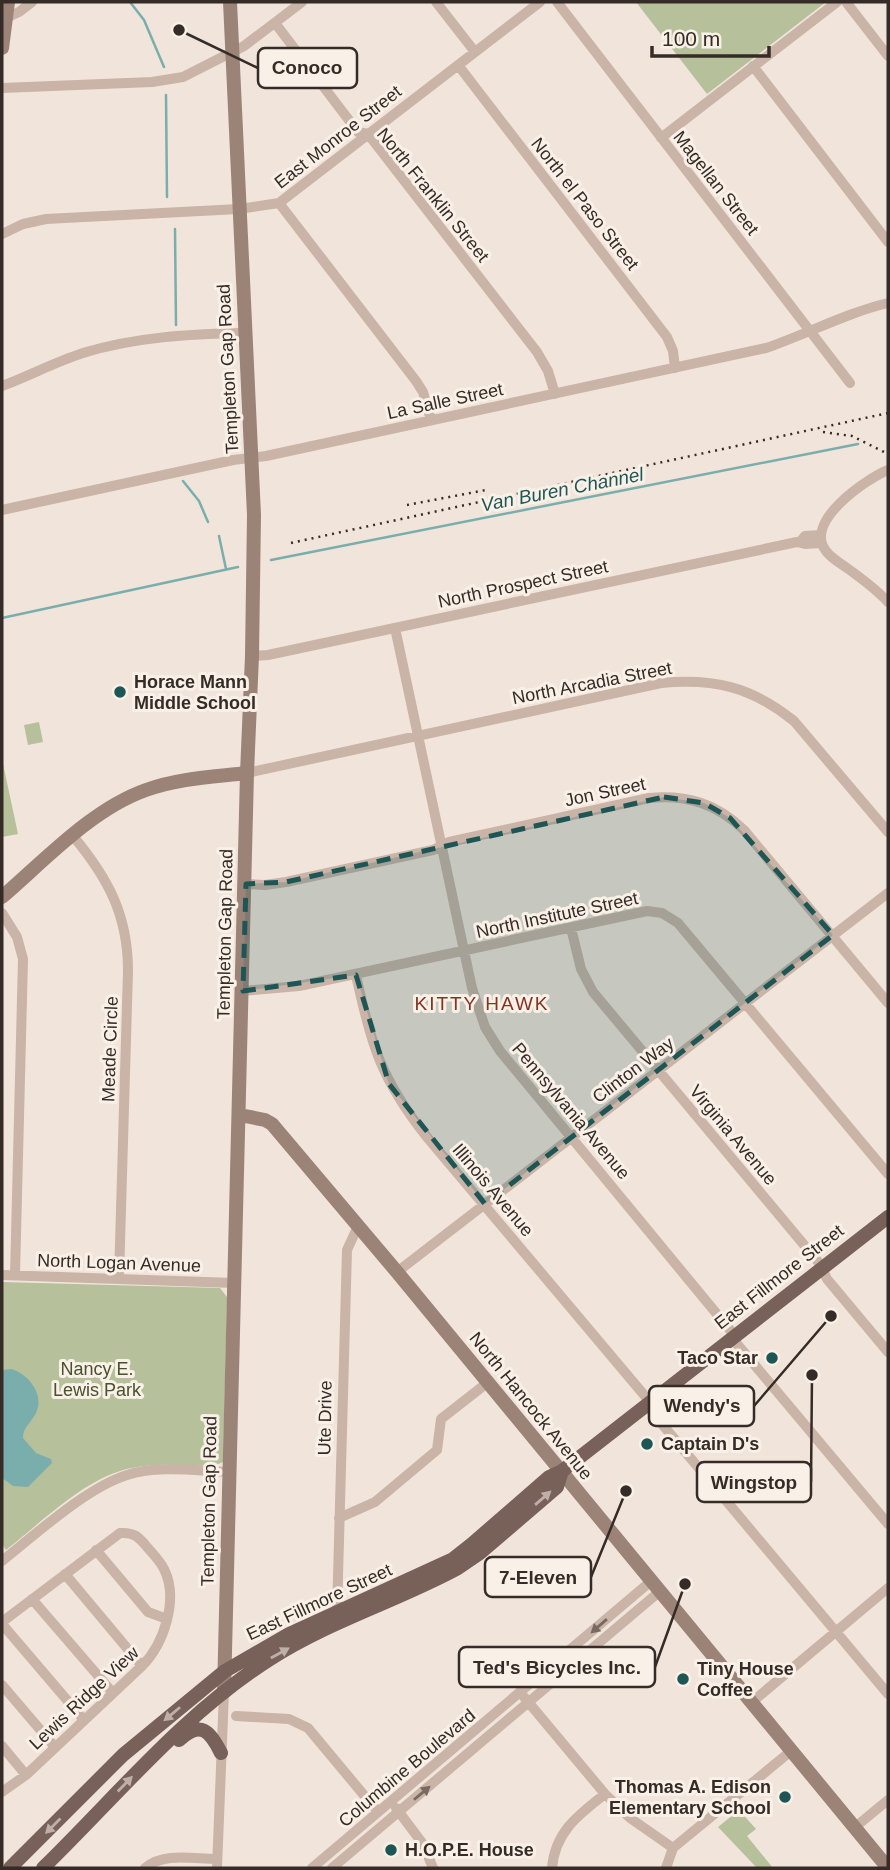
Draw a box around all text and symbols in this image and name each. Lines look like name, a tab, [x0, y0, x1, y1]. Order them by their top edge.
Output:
scale bar	[652, 14, 769, 58]
text: 100 m	[662, 27, 720, 50]
callout: Conoco	[258, 48, 357, 88]
text: Conoco	[272, 57, 342, 78]
street label: East Monroe Street	[271, 81, 405, 193]
street label: North Franklin Street	[373, 124, 493, 266]
street label: Magellan Street	[669, 127, 763, 239]
street label: North el Paso Street	[527, 134, 643, 274]
street label: Templeton Gap Road	[214, 284, 242, 454]
street label: La Salle Street	[385, 379, 505, 423]
water label: Van Buren Channel	[479, 463, 646, 516]
street label: North Prospect Street	[436, 556, 610, 612]
street label: North Arcadia Street	[511, 658, 673, 708]
place label: Horace Mann Middle School	[134, 672, 256, 713]
marker: Horace Mann Middle School	[112, 684, 128, 700]
street label: Jon Street	[563, 774, 647, 810]
street label: Templeton Gap Road	[214, 849, 236, 1019]
street label: North Institute Street	[474, 888, 640, 942]
district label: KITTY HAWK	[414, 993, 550, 1014]
street label: Meade Circle	[98, 996, 122, 1102]
street label: Clinton Way	[588, 1033, 678, 1107]
street label: Pennsylvania Avenue	[508, 1039, 634, 1183]
street label: Virginia Avenue	[685, 1081, 781, 1189]
street label: Illinois Avenue	[448, 1140, 538, 1240]
street label: East Fillmore Street	[711, 1220, 847, 1334]
street label: North Logan Avenue	[37, 1250, 201, 1276]
street label: North Hancock Avenue	[465, 1328, 597, 1484]
place label: Taco Star	[677, 1348, 758, 1368]
marker: Taco Star	[764, 1350, 780, 1366]
park label: Nancy E. Lewis Park	[53, 1359, 142, 1400]
street label: Ute Drive	[314, 1380, 336, 1456]
callout: Wendy's	[649, 1386, 754, 1426]
text: Wendy's	[663, 1395, 741, 1416]
street label: Templeton Gap Road	[198, 1416, 220, 1586]
place label: Captain D's	[661, 1434, 759, 1454]
marker: Captain D's	[639, 1436, 655, 1452]
callout: Wingstop	[697, 1462, 811, 1502]
text: Wingstop	[711, 1472, 797, 1493]
one-way arrow	[534, 1490, 552, 1506]
callout: 7-Eleven	[485, 1557, 591, 1597]
street label: East Fillmore Street	[243, 1560, 395, 1644]
text: 7-Eleven	[499, 1567, 577, 1588]
one-way arrow	[590, 1618, 607, 1633]
street label: Lewis Ridge View	[25, 1642, 143, 1754]
one-way arrow	[271, 1647, 290, 1659]
callout: Ted's Bicycles Inc.	[459, 1647, 655, 1687]
text: Ted's Bicycles Inc.	[473, 1657, 641, 1678]
place label: Tiny House Coffee	[697, 1659, 794, 1700]
marker: Tiny House Coffee	[675, 1671, 691, 1687]
street label: Columbine Boulevard	[335, 1705, 479, 1831]
one-way arrow	[163, 1706, 180, 1721]
one-way arrow	[117, 1776, 133, 1793]
place label: Thomas A. Edison Elementary School	[609, 1777, 771, 1818]
one-way arrow	[413, 1785, 431, 1801]
marker: Thomas A. Edison Elementary School	[777, 1789, 793, 1805]
one-way arrow	[45, 1818, 62, 1835]
place label: H.O.P.E. House	[405, 1840, 534, 1860]
marker: H.O.P.E. House	[383, 1842, 399, 1858]

